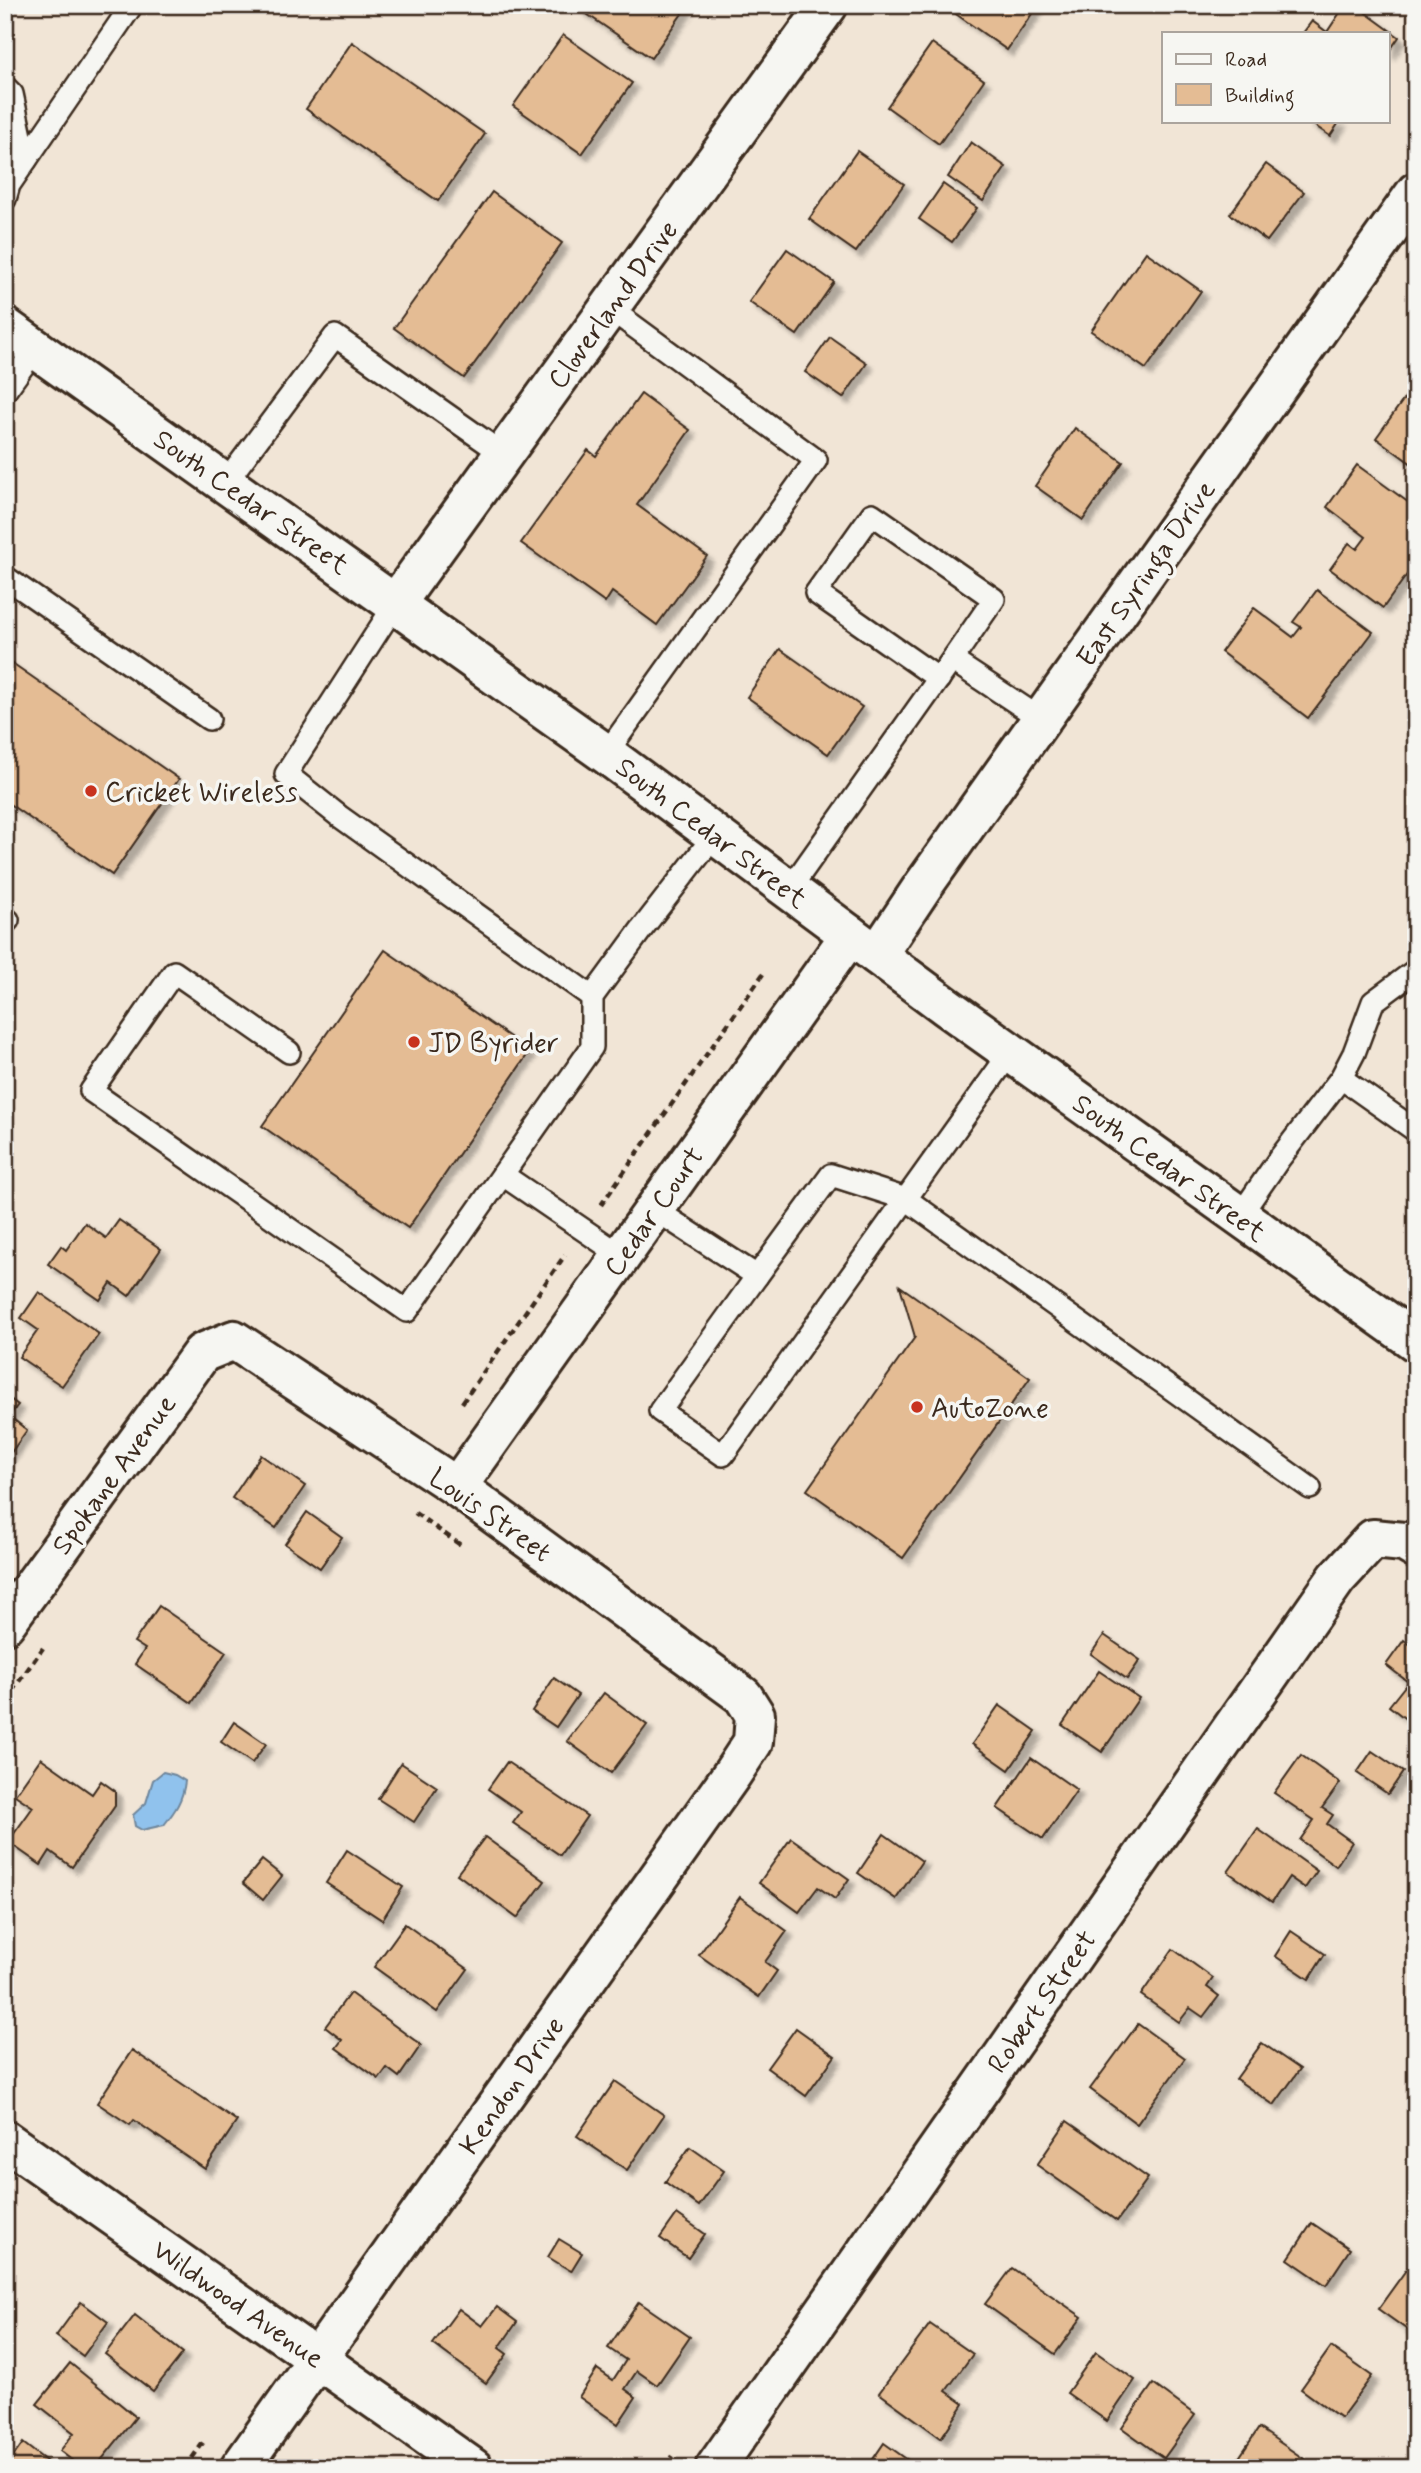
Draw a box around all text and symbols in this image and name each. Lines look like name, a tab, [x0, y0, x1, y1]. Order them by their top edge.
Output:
legend	[1162, 32, 1390, 122]
text: Road	[1225, 46, 1267, 74]
text: Building	[1225, 82, 1295, 112]
street label: Cloverland Drive	[540, 214, 688, 397]
street label: South Cedar Street	[145, 422, 356, 585]
street label: East Syringa Drive	[1069, 474, 1228, 677]
street label: South Cedar Street	[607, 750, 814, 918]
place label: Cricket Wireless	[105, 775, 298, 812]
marker: Cricket Wireless	[83, 783, 99, 799]
place label: JD Byrider	[428, 1026, 559, 1063]
marker: JD Byrider	[406, 1034, 422, 1050]
street label: South Cedar Street	[1064, 1086, 1273, 1252]
street label: Cedar Court	[597, 1140, 714, 1285]
street label: Spokane Avenue	[44, 1388, 186, 1563]
place label: AutoZone	[931, 1391, 1049, 1428]
marker: AutoZone	[909, 1399, 925, 1415]
street label: Louis Street	[421, 1460, 558, 1572]
street label: Robert Street	[980, 1924, 1106, 2081]
street label: Kendon Drive	[452, 2010, 574, 2163]
street label: Wildwood Avenue	[144, 2232, 331, 2378]

